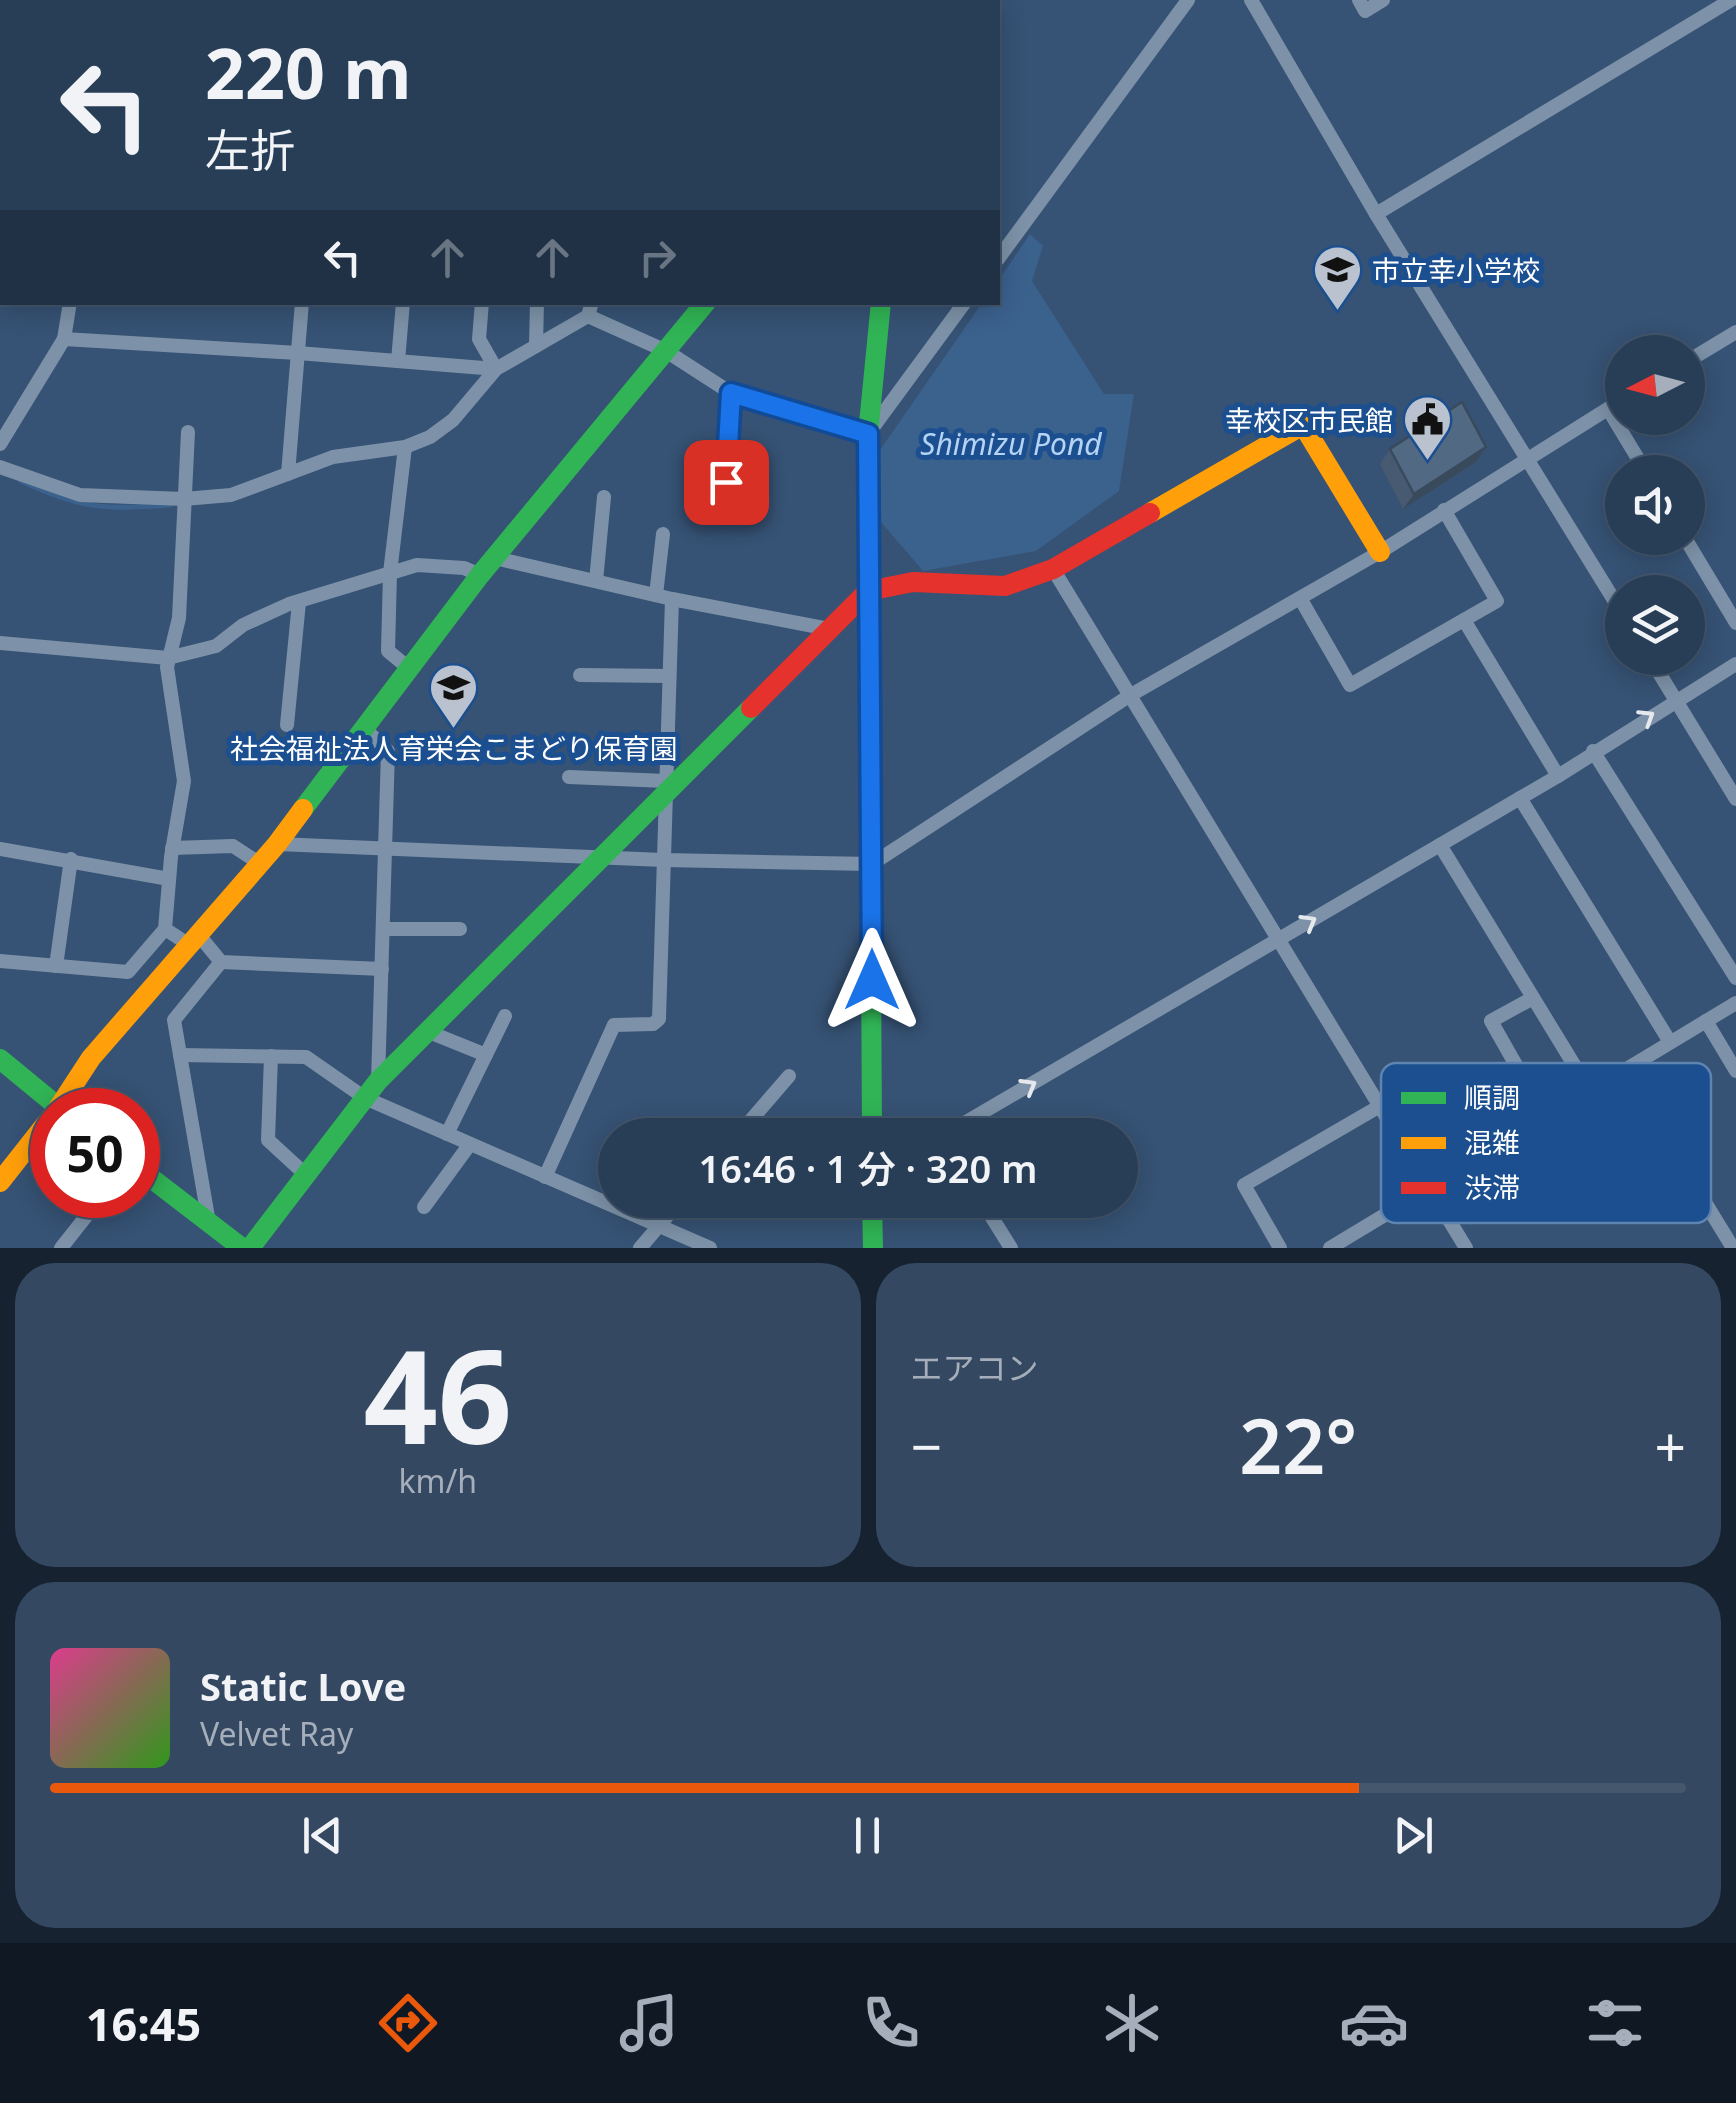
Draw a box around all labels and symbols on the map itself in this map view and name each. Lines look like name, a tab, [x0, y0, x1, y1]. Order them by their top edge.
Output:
school or university icon: 市立幸小学校	[1311, 244, 1363, 312]
place label: 市立幸小学校	[1372, 251, 1540, 289]
north arrow	[1605, 335, 1705, 435]
public building icon: 幸校区市民館	[1402, 394, 1454, 462]
place label: 幸校区市民館	[1225, 401, 1393, 439]
water label: Shimizu Pond	[920, 423, 1102, 464]
pin	[684, 440, 769, 525]
school or university icon: 社会福祉法人育栄会こまどり保育園	[428, 662, 480, 730]
one-way arrow	[1636, 711, 1654, 730]
place label: 社会福祉法人育栄会こまどり保育園	[230, 729, 678, 767]
one-way arrow	[1298, 914, 1316, 934]
position arrow	[820, 928, 924, 1032]
legend	[1381, 1063, 1711, 1223]
text: 順調	[1464, 1078, 1520, 1116]
one-way arrow	[1018, 1079, 1036, 1098]
speed limit sign: 50	[30, 1088, 160, 1218]
text: 混雑	[1464, 1123, 1520, 1161]
text: 渋滞	[1464, 1168, 1520, 1206]

